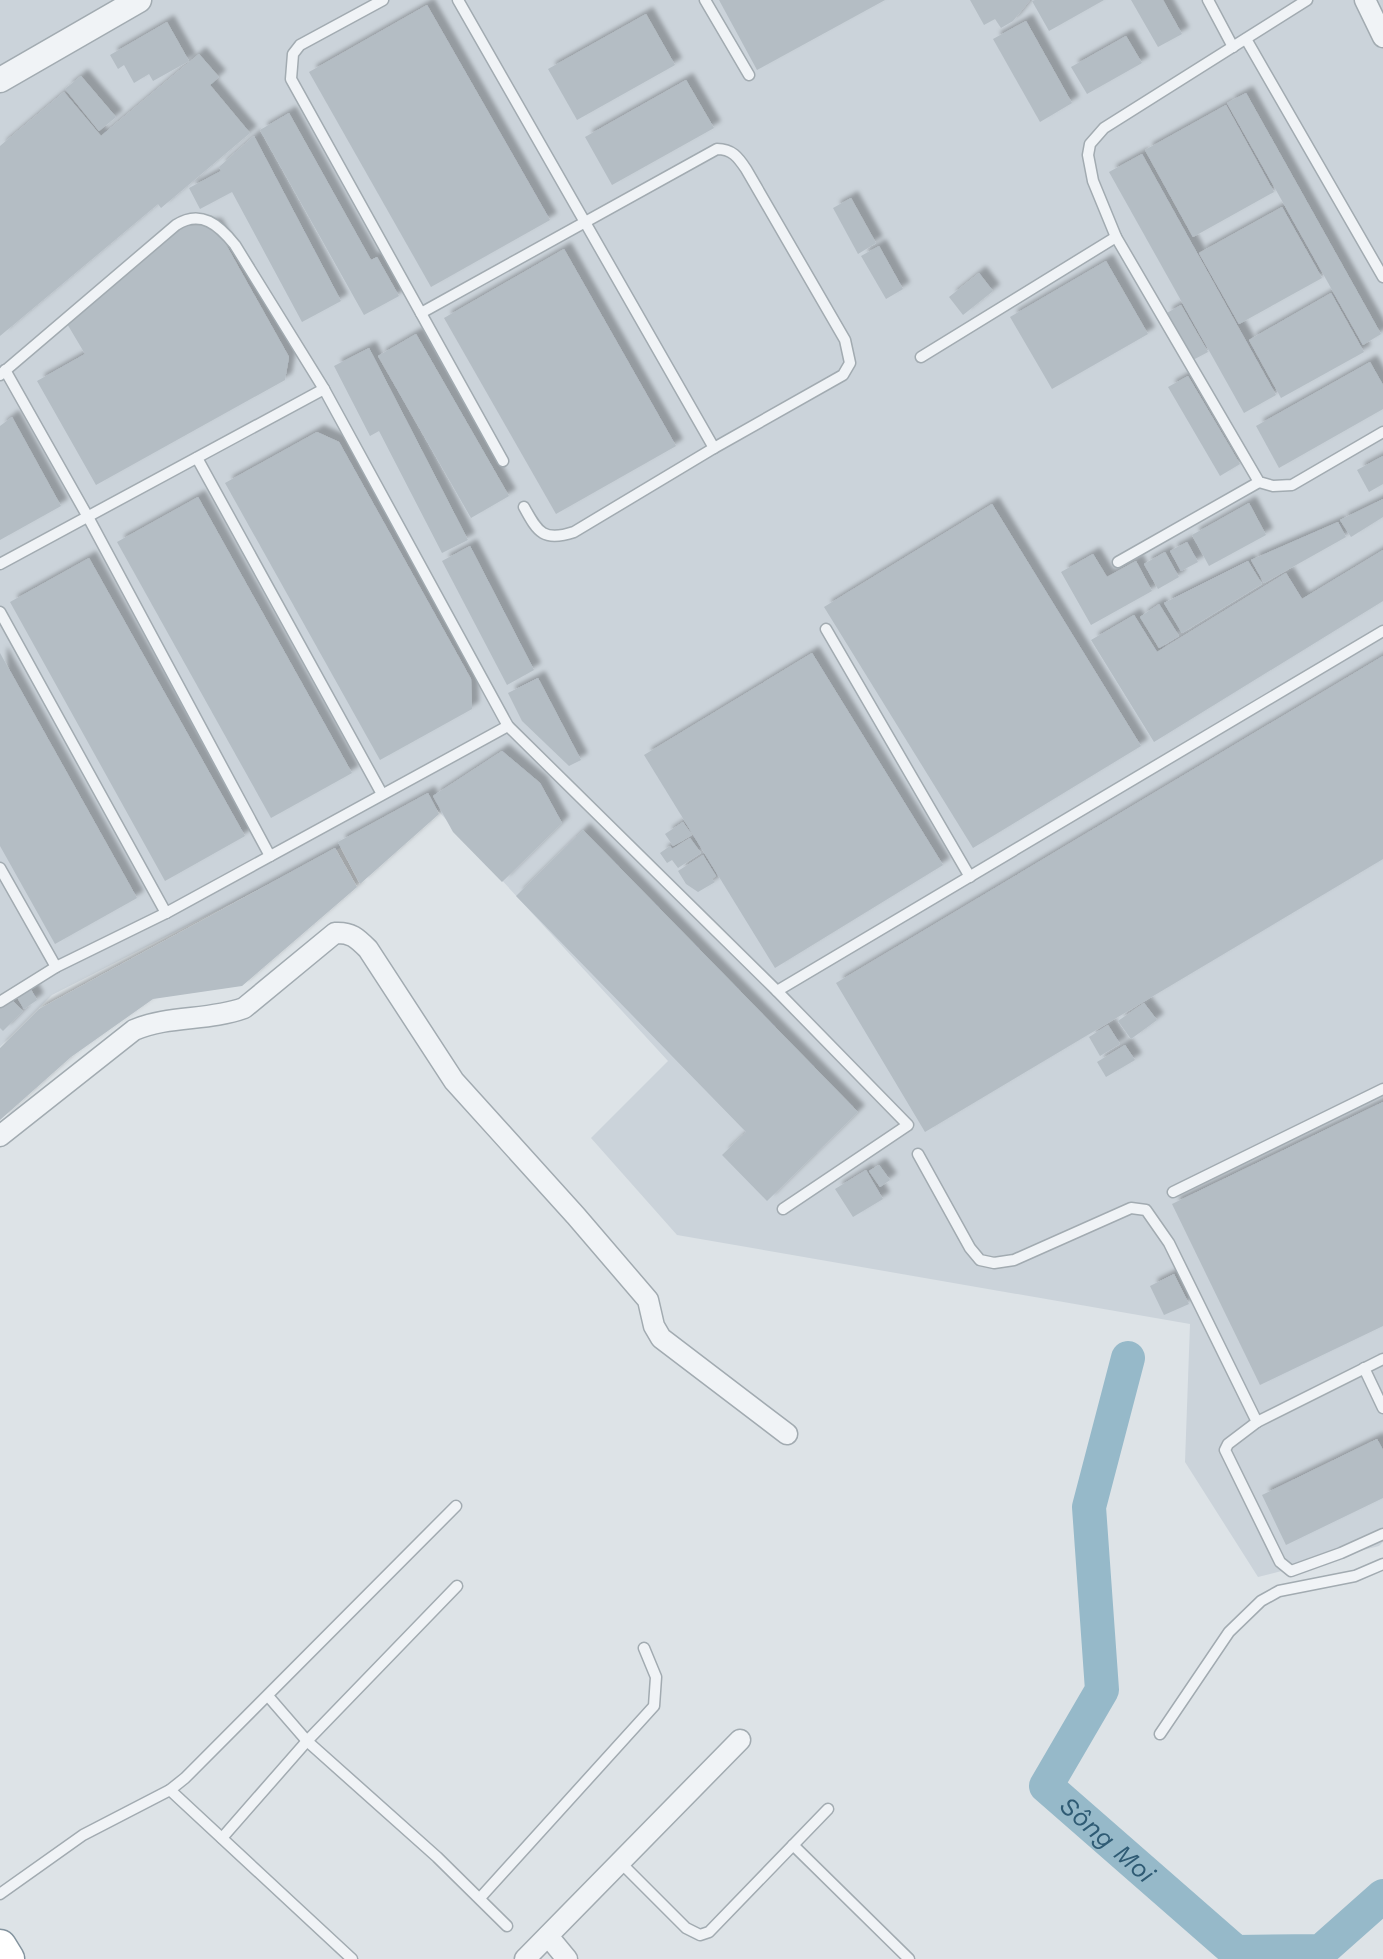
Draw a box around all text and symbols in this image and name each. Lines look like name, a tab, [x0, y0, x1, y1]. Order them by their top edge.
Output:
water label: Sông Moi	[1054, 1790, 1162, 1890]

